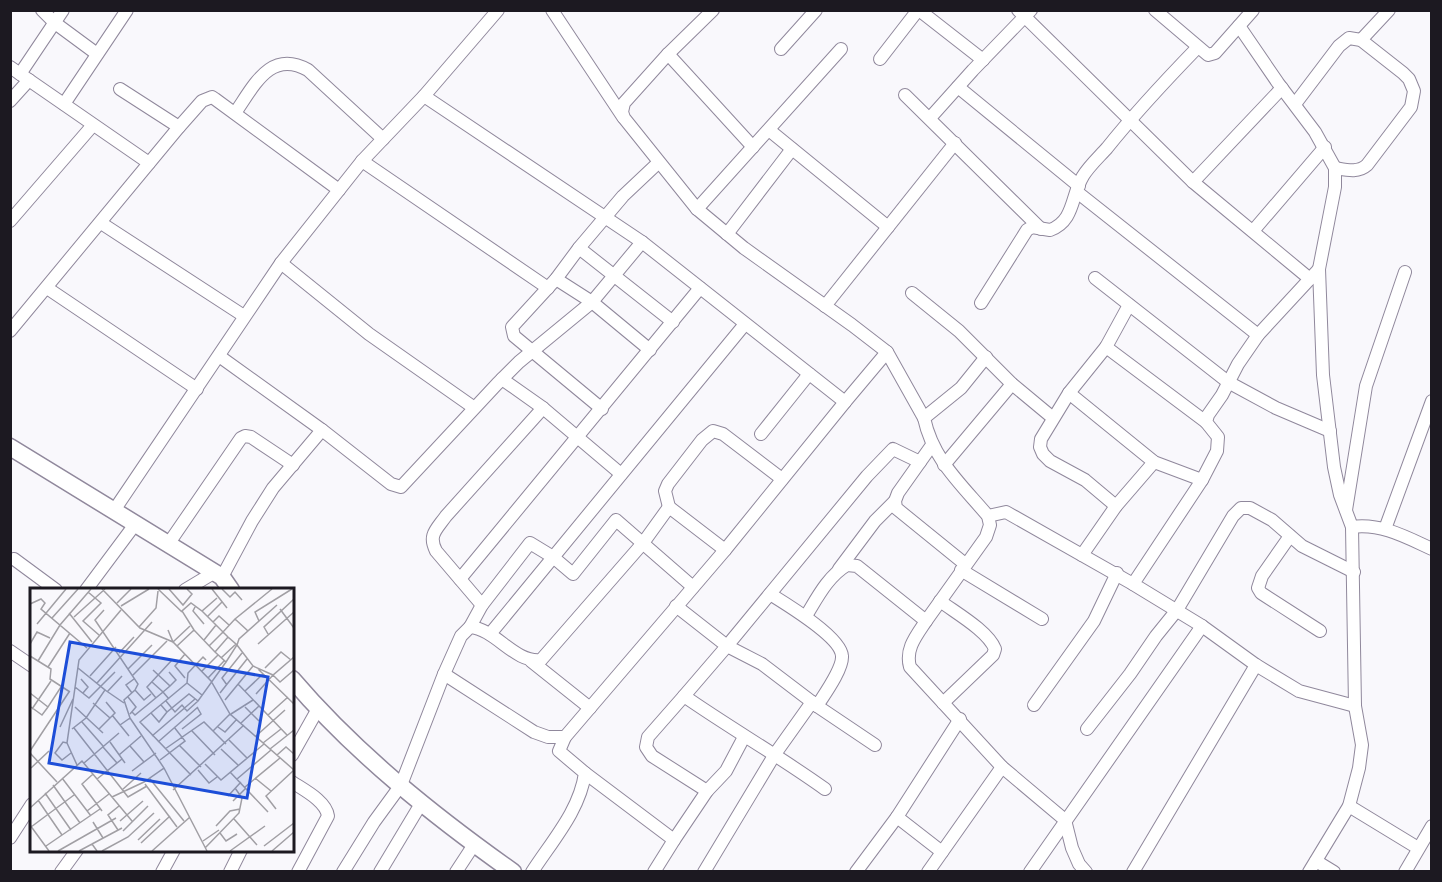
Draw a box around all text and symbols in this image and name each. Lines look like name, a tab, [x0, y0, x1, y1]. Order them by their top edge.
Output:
inset map	[30, 588, 294, 852]

